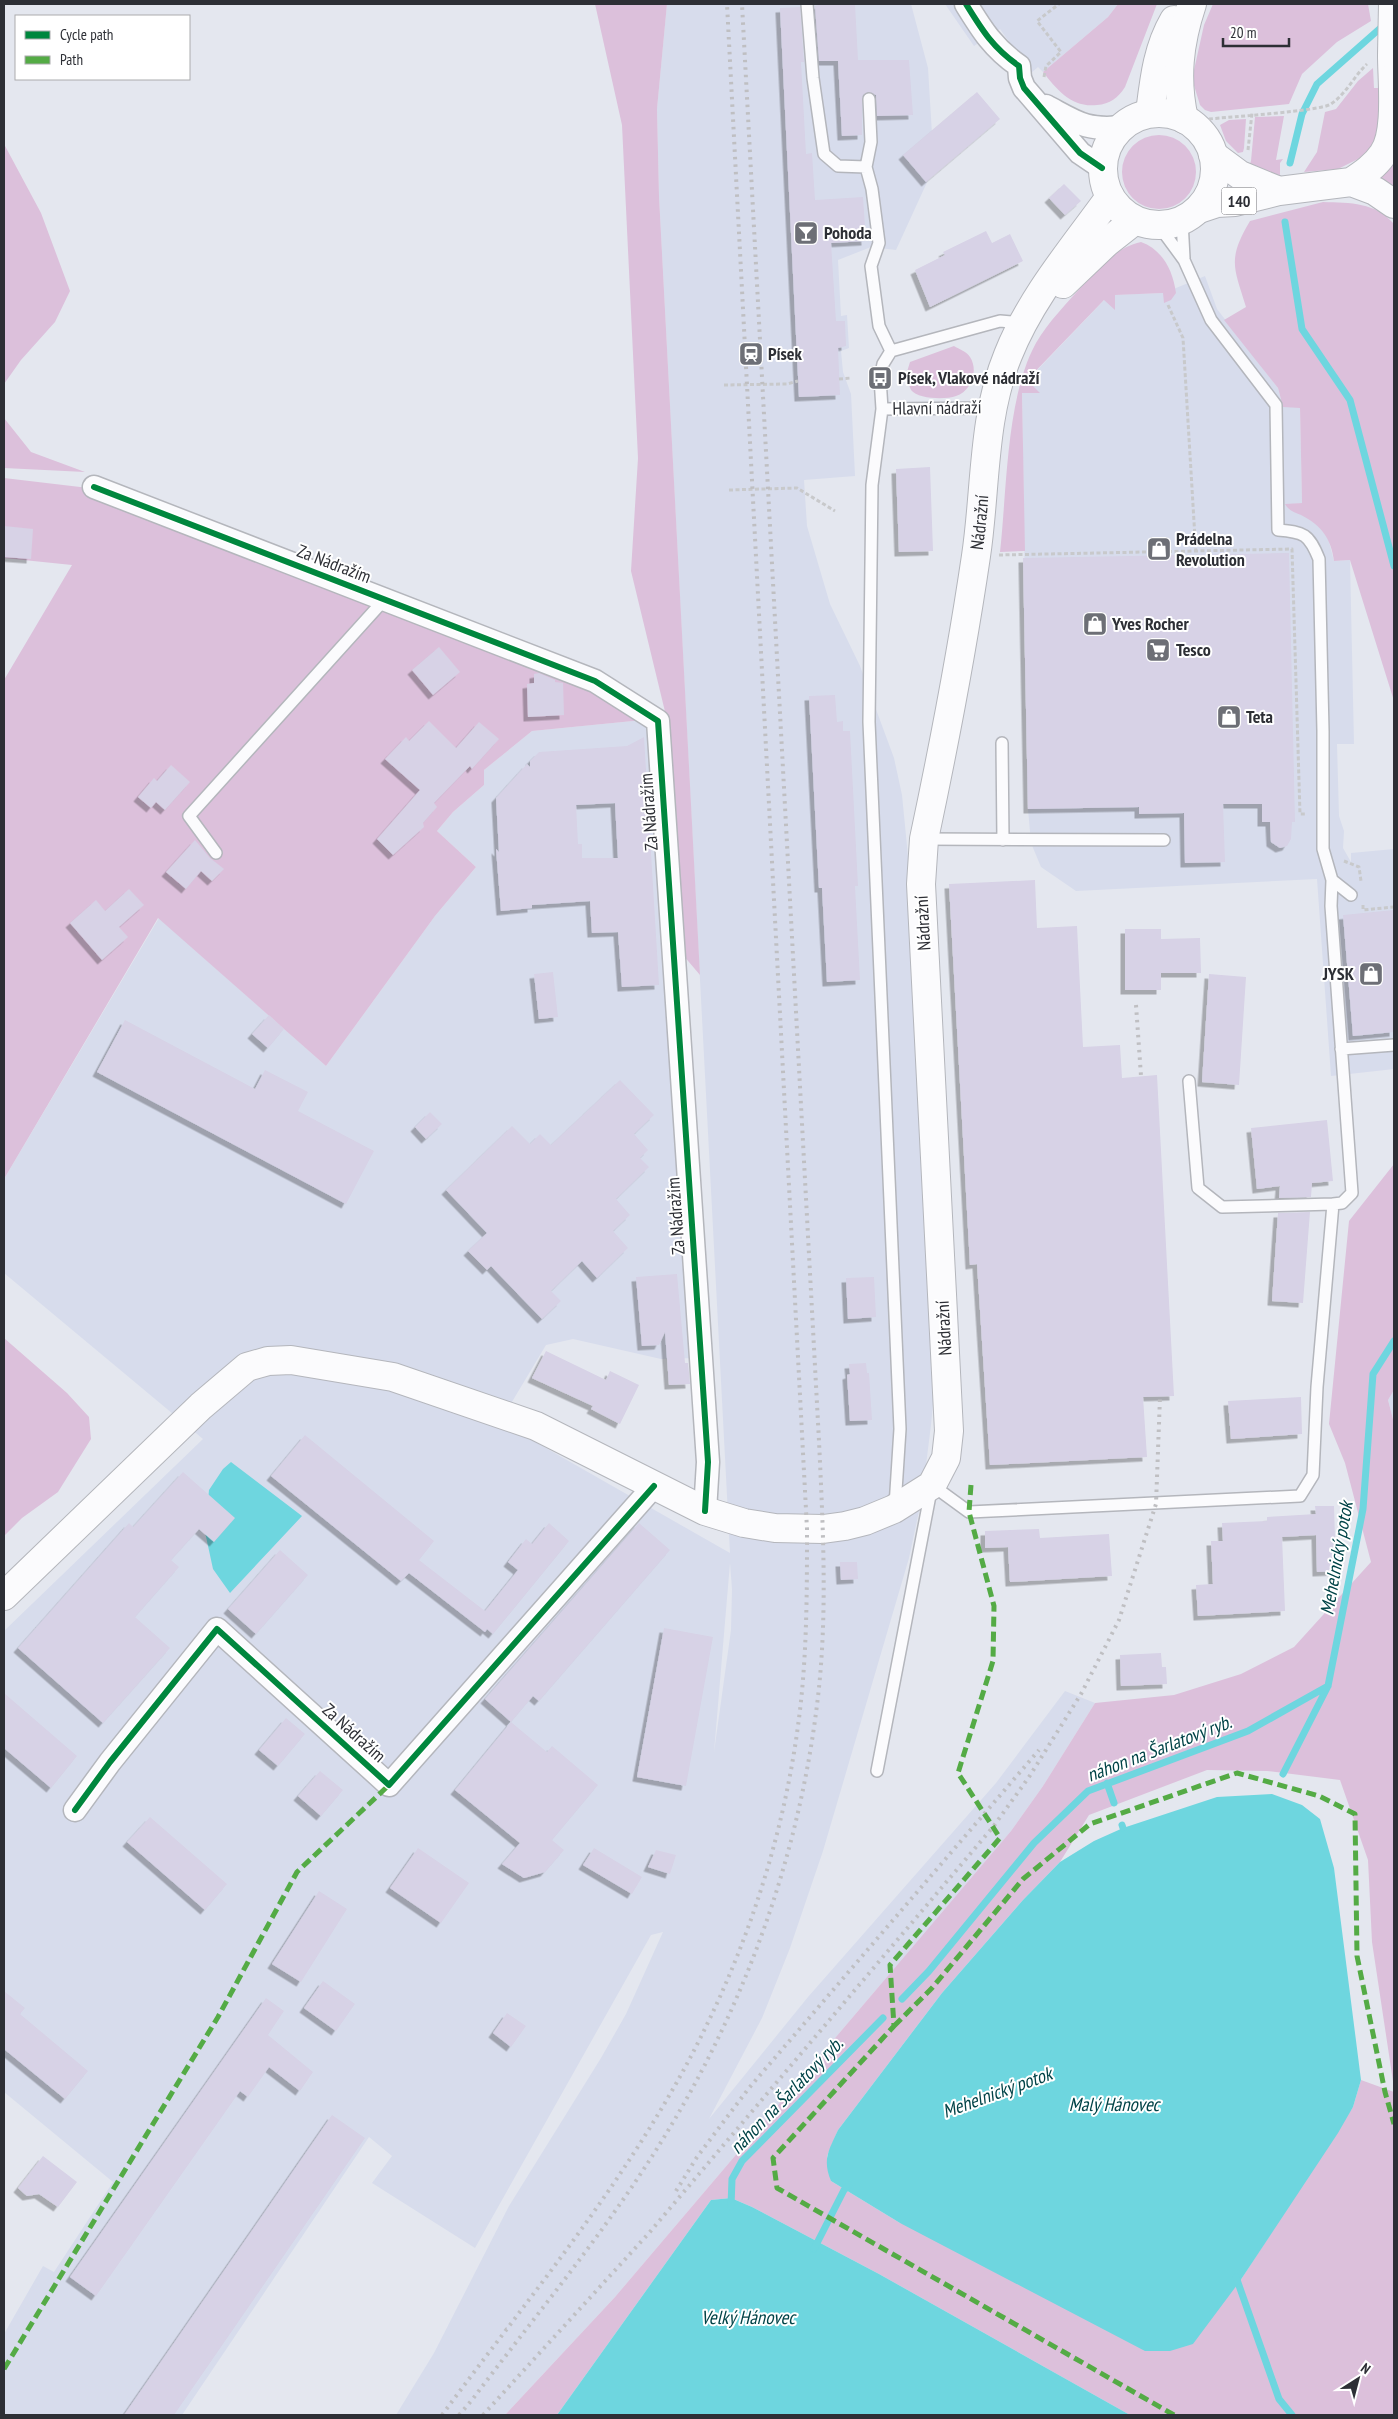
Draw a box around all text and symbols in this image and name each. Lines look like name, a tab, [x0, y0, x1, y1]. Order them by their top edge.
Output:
legend	[15, 15, 190, 80]
scale bar	[1223, 15, 1289, 47]
text: 20 m	[1230, 23, 1256, 42]
text: Cycle path	[60, 25, 113, 44]
text: Path	[60, 50, 83, 69]
road number: 140	[1222, 188, 1256, 215]
bar icon: Pohoda	[793, 220, 819, 246]
place label: Pohoda	[824, 221, 872, 244]
station icon: Písek	[738, 341, 764, 367]
place label: Písek	[768, 342, 802, 365]
bus stop icon: Písek, Vlakové nádraží	[867, 365, 893, 391]
place label: Písek, Vlakové nádraží	[898, 366, 1039, 389]
street label: Hlavní nádraží	[892, 395, 982, 420]
street label: Nádražní	[965, 494, 993, 551]
place label: Prádelna Revolution	[1176, 527, 1245, 571]
shop icon: Prádelna Revolution	[1146, 536, 1172, 562]
street label: Za Nádražím	[294, 539, 374, 588]
shop icon: Yves Rocher	[1082, 611, 1108, 637]
place label: Yves Rocher	[1111, 612, 1189, 635]
supermarket icon: Tesco	[1145, 637, 1171, 663]
place label: Tesco	[1176, 638, 1211, 661]
shop icon: Teta	[1216, 704, 1242, 730]
place label: Teta	[1246, 705, 1273, 728]
street label: Za Nádražím	[634, 773, 663, 852]
street label: Nádražní	[910, 895, 935, 951]
shop icon: JYSK	[1358, 961, 1384, 987]
place label: JYSK	[1322, 962, 1355, 985]
street label: Za Nádražím	[661, 1177, 690, 1256]
street label: Nádražní	[931, 1300, 956, 1356]
water label: Mehelnický potok	[1314, 1497, 1358, 1617]
street label: Za Nádražím	[318, 1698, 391, 1767]
water label: náhon na Šarlatový ryb.	[1083, 1709, 1235, 1787]
water label: náhon na Šarlatový ryb.	[724, 2032, 848, 2158]
water label: Mehelnický potok	[939, 2060, 1058, 2123]
water label: Malý Hánovec	[1069, 2092, 1162, 2116]
water label: Velký Hánovec	[701, 2305, 797, 2329]
north arrow	[1333, 2354, 1383, 2404]
text: N	[1357, 2359, 1374, 2378]

